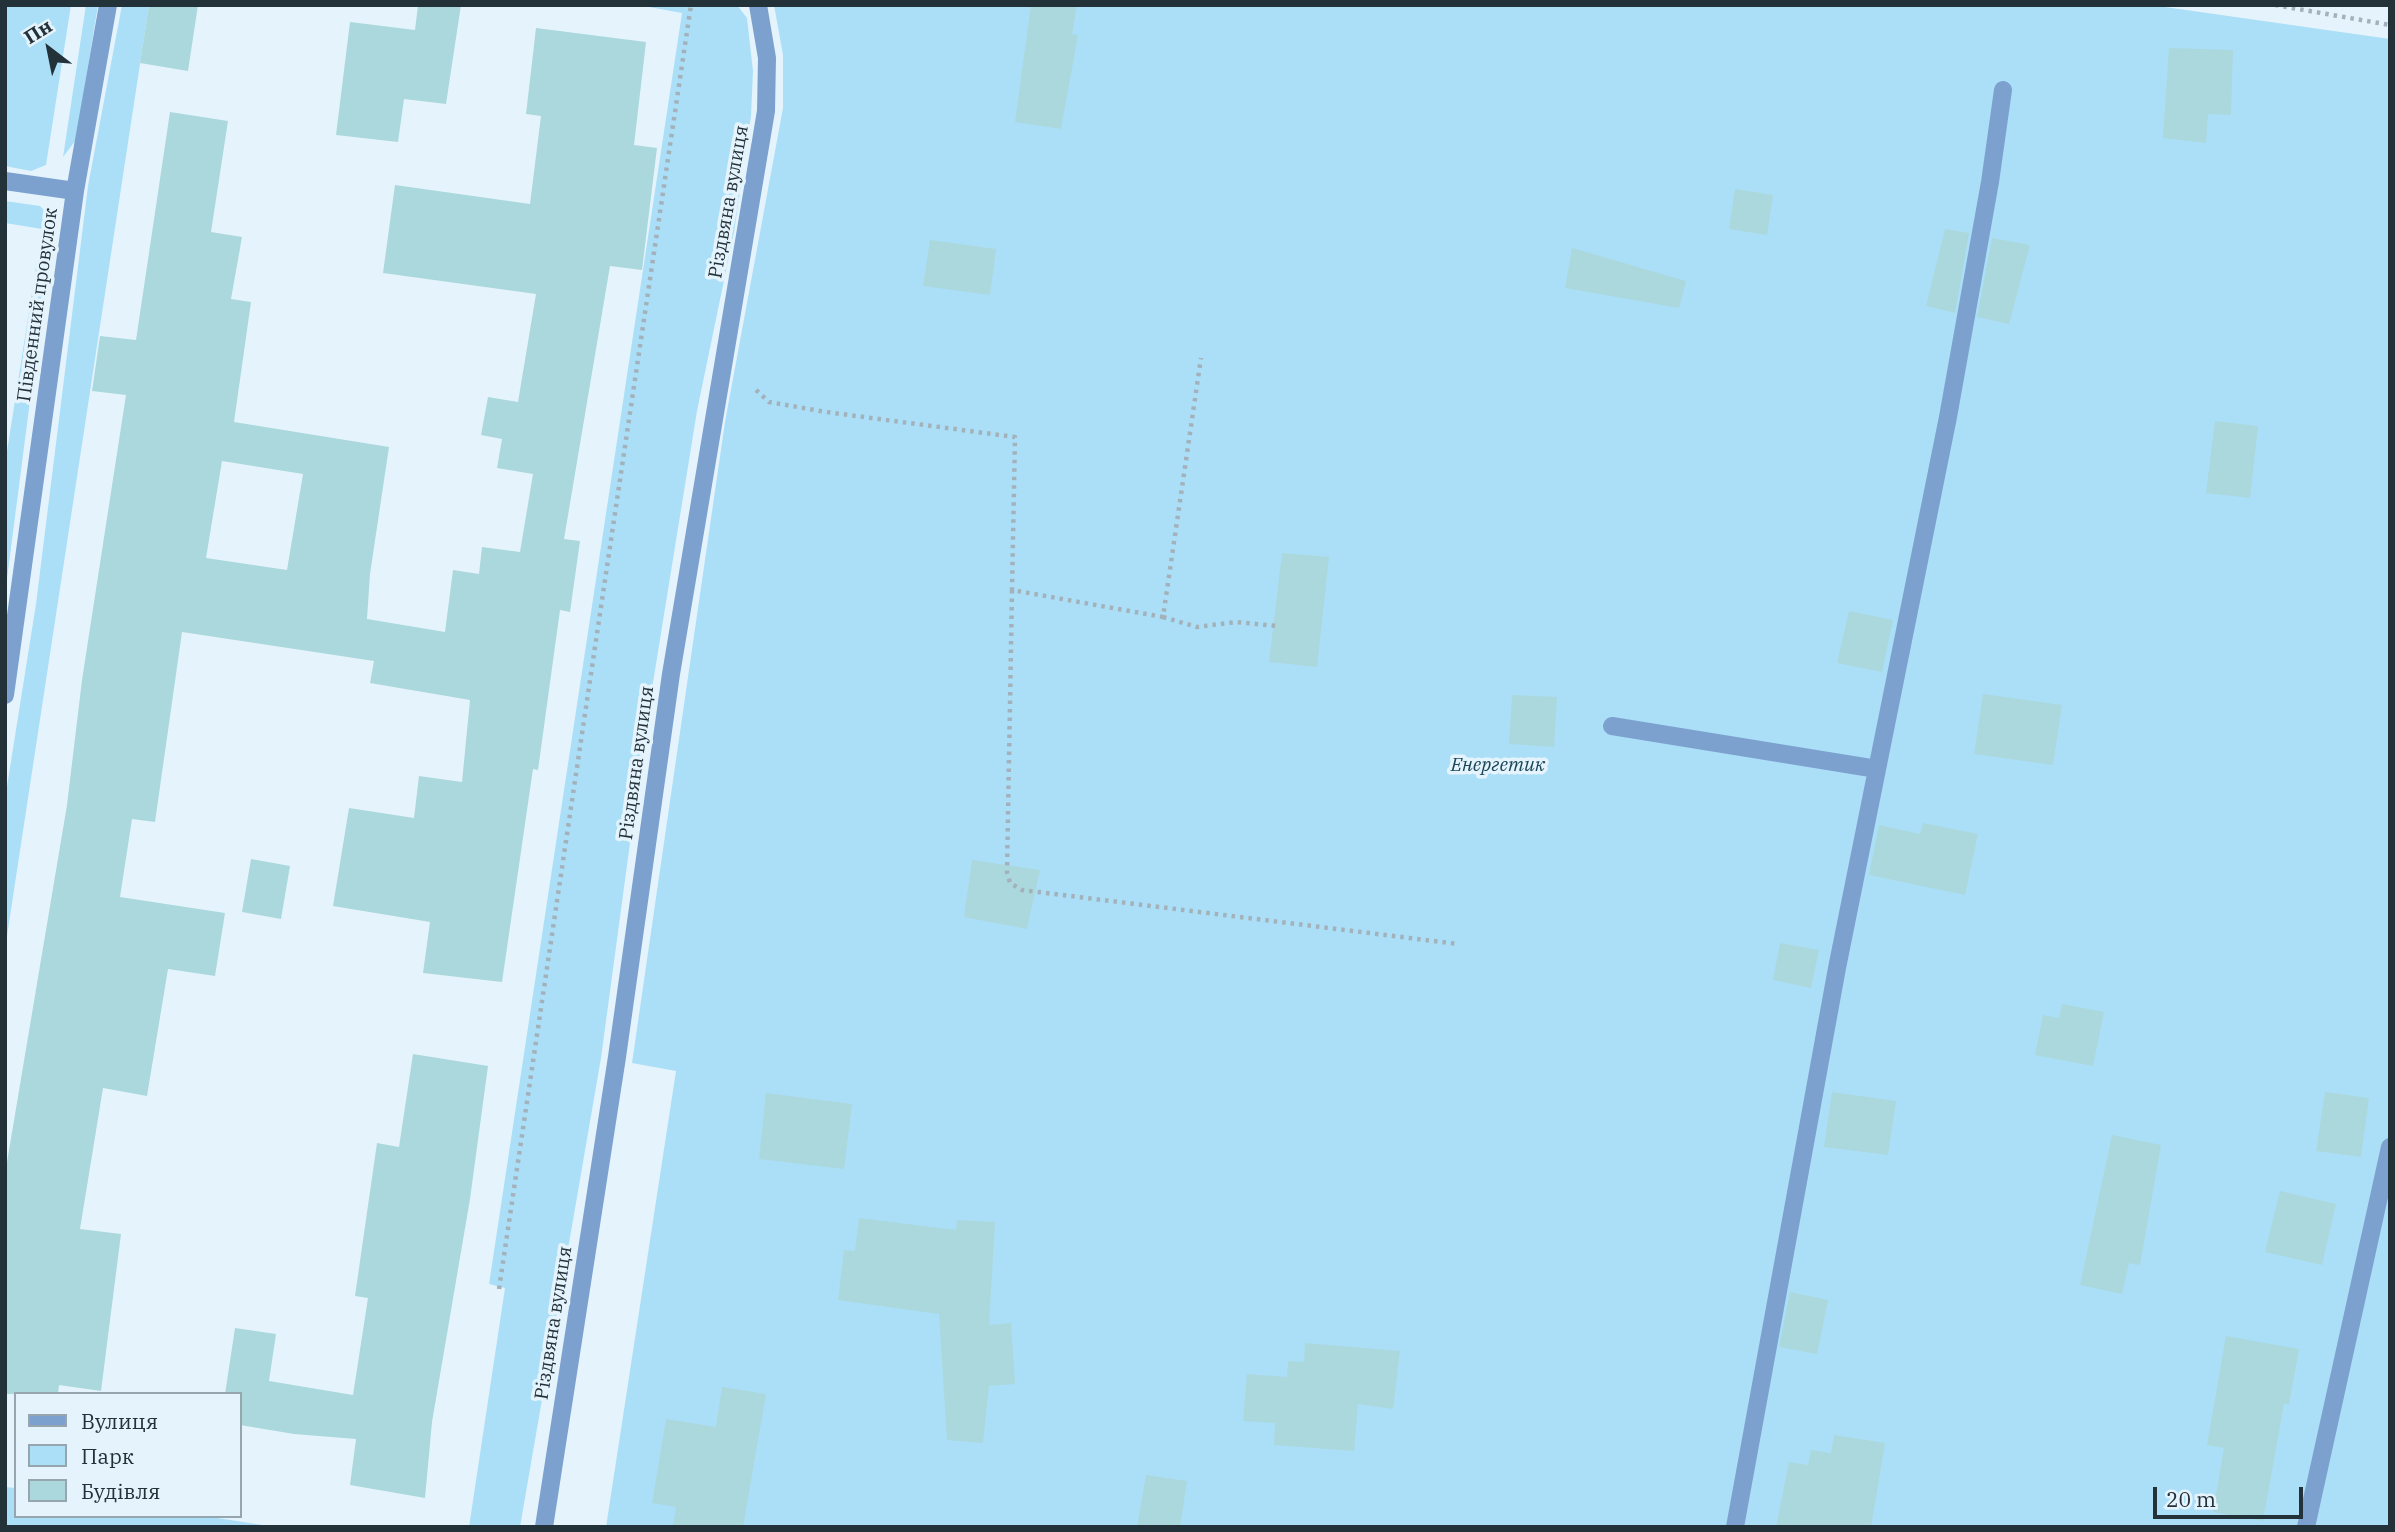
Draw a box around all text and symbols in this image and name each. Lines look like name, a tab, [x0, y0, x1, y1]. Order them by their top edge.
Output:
north arrow	[14, 14, 84, 84]
text: Пн	[20, 14, 56, 49]
street label: Різдвяна вулиця	[704, 124, 754, 280]
street label: Південний провулок	[13, 207, 63, 403]
street label: Різдвяна вулиця	[615, 685, 659, 841]
park label: Енергетик	[1451, 755, 1545, 777]
street label: Різдвяна вулиця	[531, 1245, 577, 1401]
legend	[14, 1392, 242, 1518]
text: Вулиця	[81, 1407, 158, 1435]
text: Парк	[81, 1442, 134, 1470]
scale bar	[2157, 1472, 2308, 1516]
text: Будівля	[81, 1477, 160, 1505]
text: 20 m	[2166, 1485, 2216, 1513]

